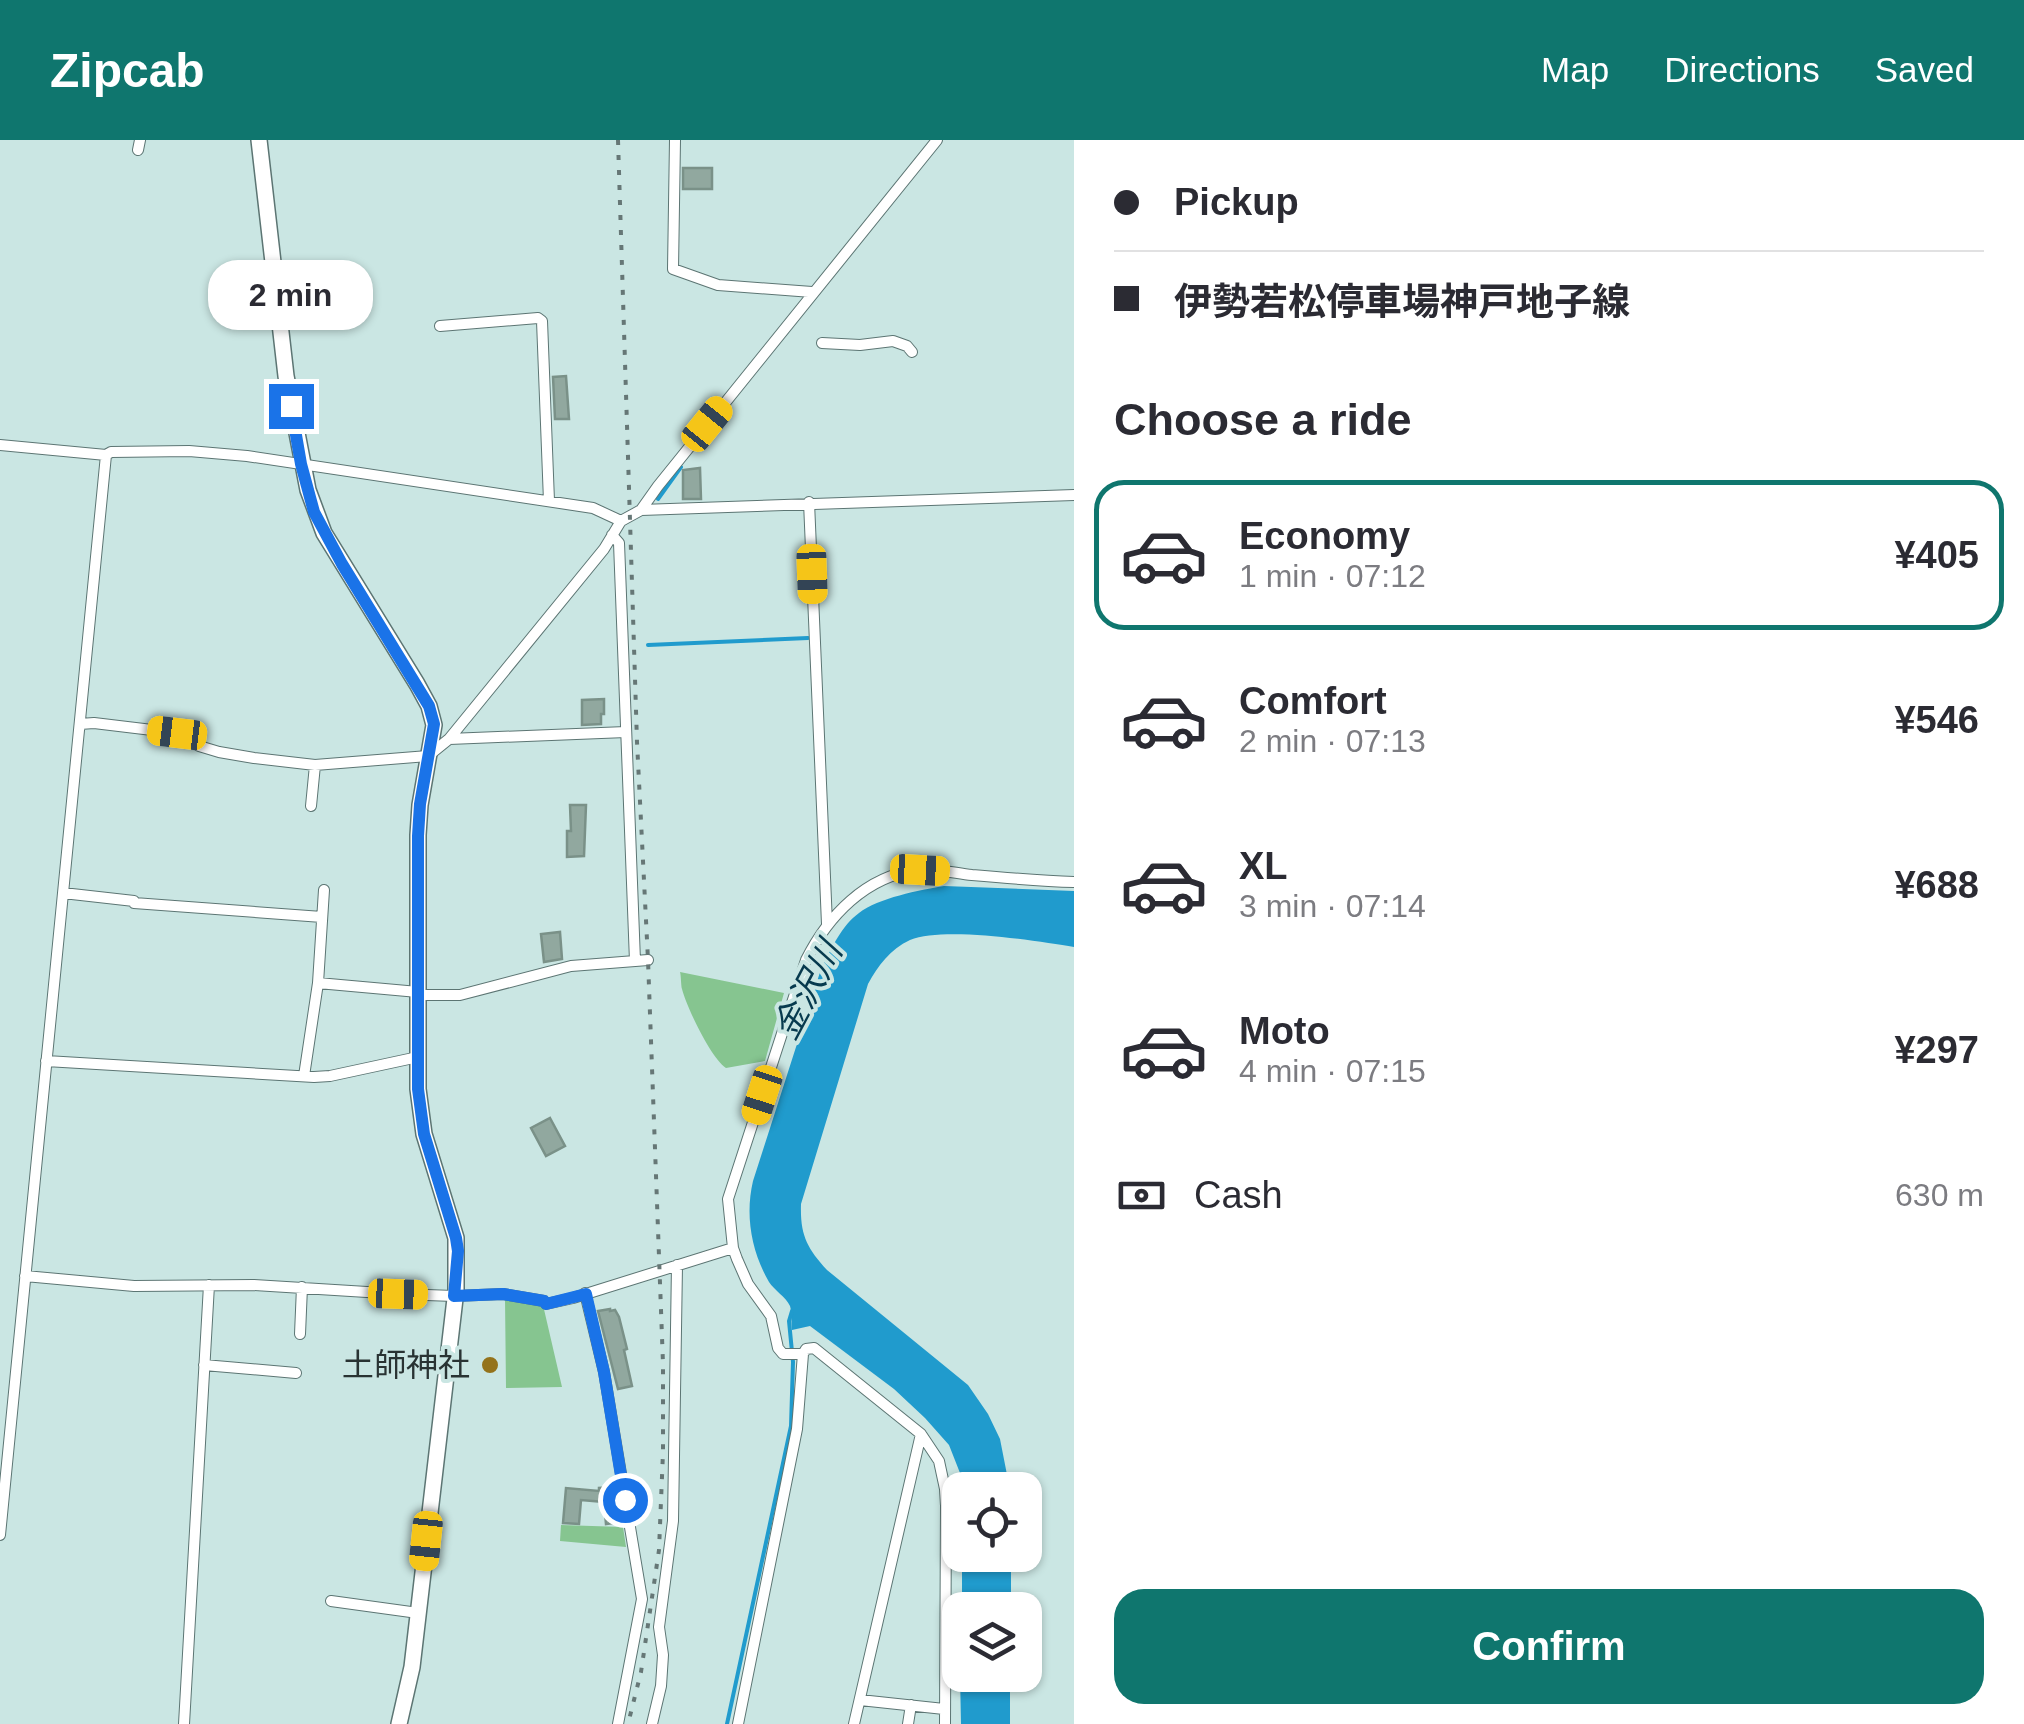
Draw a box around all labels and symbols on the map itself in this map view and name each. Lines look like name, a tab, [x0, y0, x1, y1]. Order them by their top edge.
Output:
callout: 2 min	[208, 261, 374, 331]
route end	[269, 384, 314, 429]
car	[676, 391, 738, 457]
car	[796, 543, 828, 605]
car	[145, 714, 209, 752]
car	[889, 853, 951, 887]
water label: 金沢川	[765, 931, 851, 1046]
car	[738, 1062, 786, 1128]
car	[367, 1278, 429, 1310]
place label: 土師神社	[342, 1347, 470, 1383]
marker: 土師神社	[479, 1354, 501, 1376]
route start	[603, 1478, 648, 1523]
car	[408, 1510, 444, 1572]

